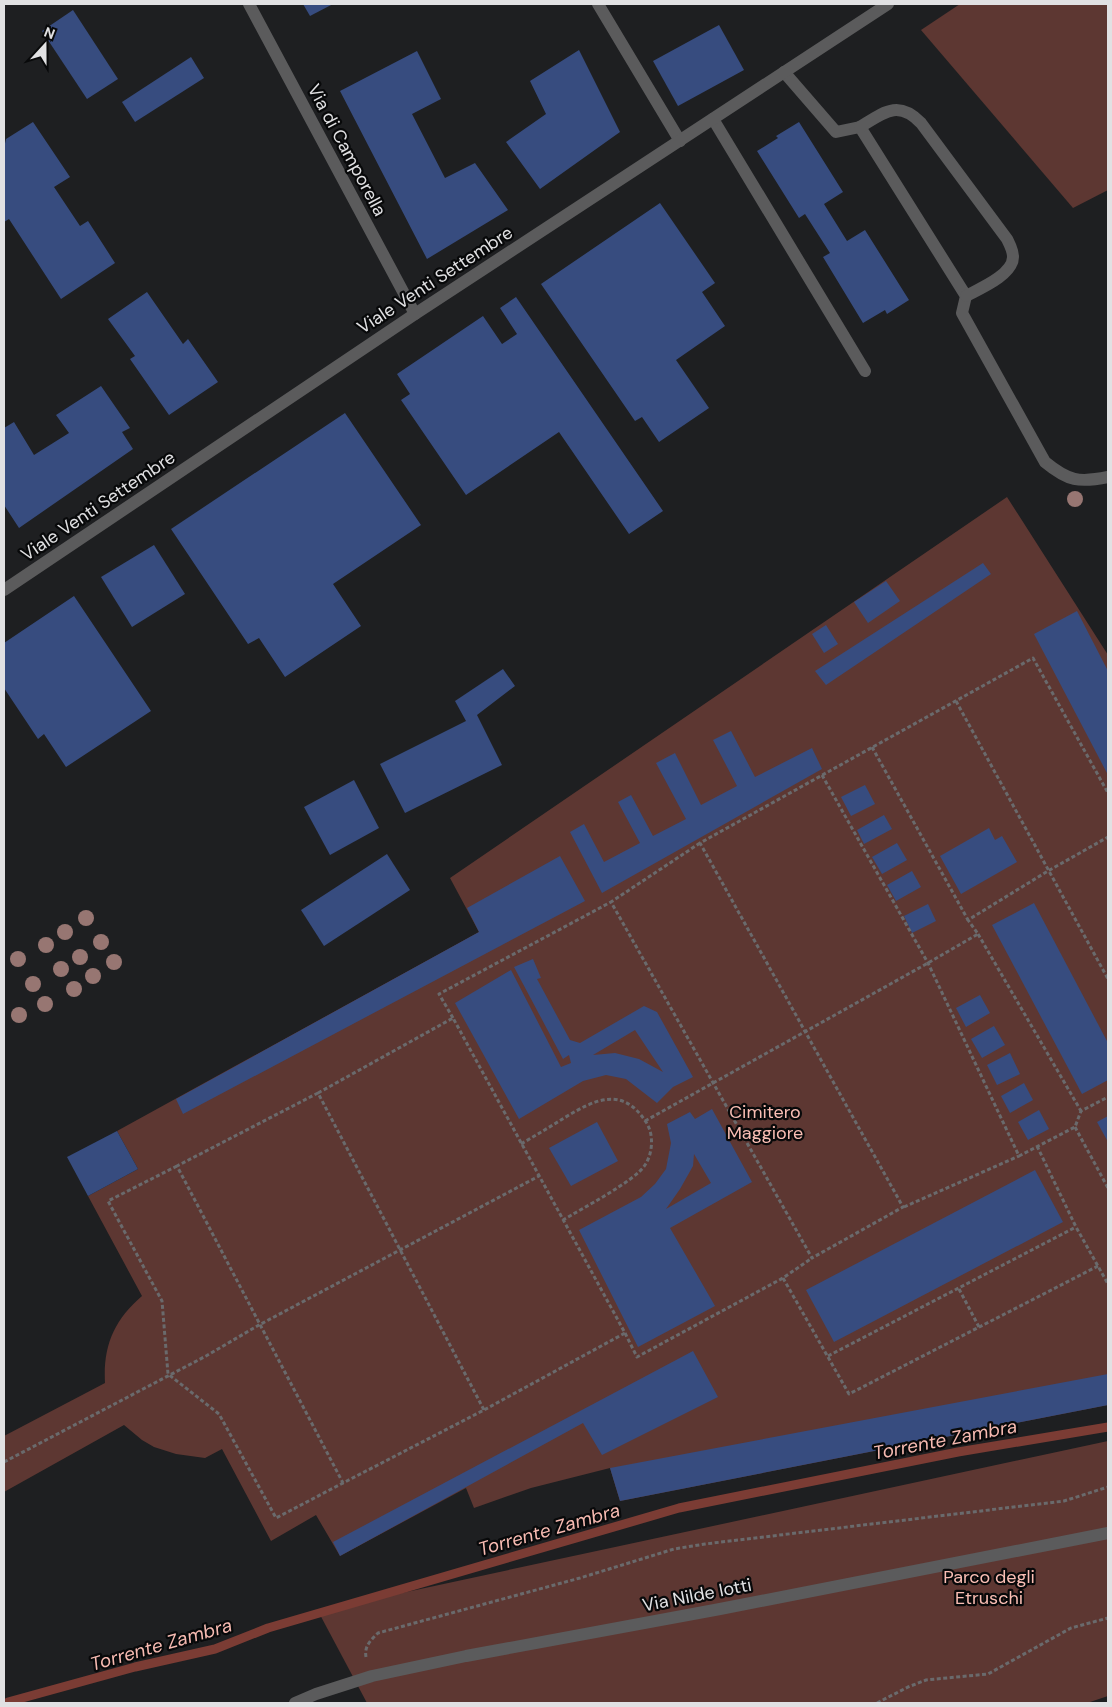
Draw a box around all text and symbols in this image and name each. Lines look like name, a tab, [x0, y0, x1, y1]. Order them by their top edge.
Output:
north arrow	[20, 20, 70, 70]
text: N	[42, 23, 58, 43]
street label: Via di Camporella	[302, 80, 392, 220]
street label: Viale Venti Settembre	[353, 221, 517, 339]
street label: Viale Venti Settembre	[16, 445, 180, 567]
park label: Cimitero Maggiore	[727, 1100, 803, 1145]
water label: Torrente Zambra	[871, 1413, 1019, 1466]
water label: Torrente Zambra	[475, 1497, 623, 1562]
park label: Parco degli Etruschi	[943, 1565, 1035, 1610]
street label: Via Nilde Iotti	[640, 1573, 754, 1617]
water label: Torrente Zambra	[87, 1612, 235, 1677]

